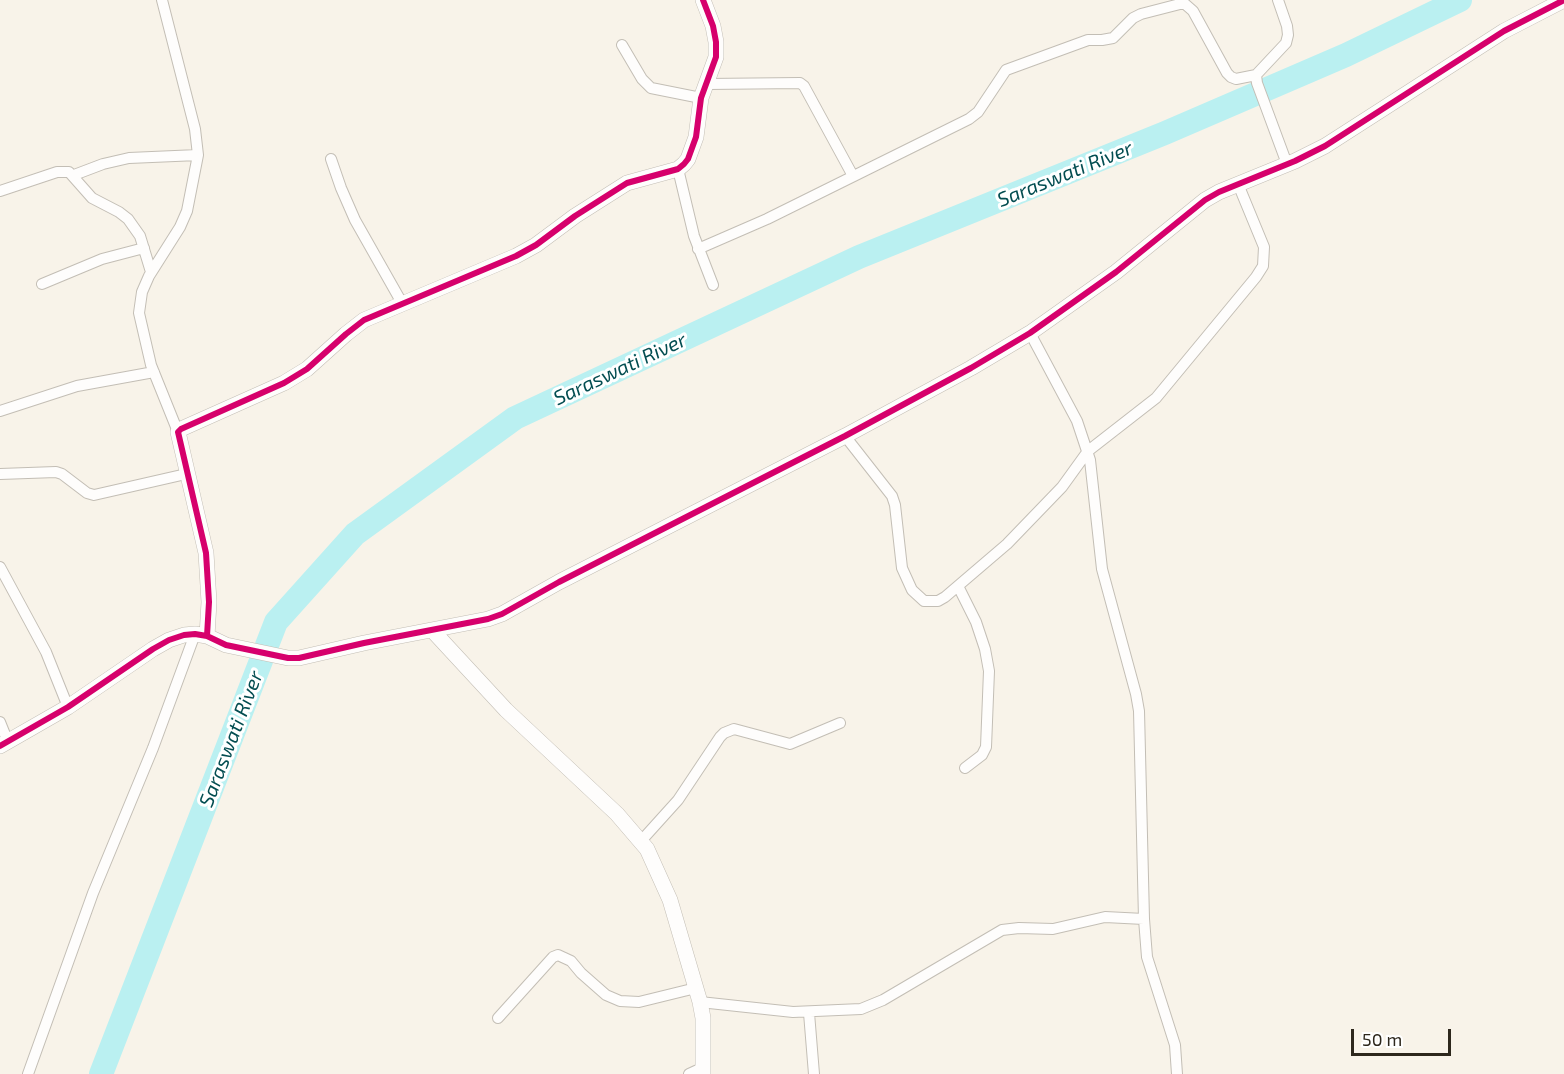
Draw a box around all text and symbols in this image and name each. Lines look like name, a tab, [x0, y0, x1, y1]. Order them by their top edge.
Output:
water label: Saraswati River	[994, 136, 1136, 212]
water label: Saraswati River	[550, 328, 690, 410]
water label: Saraswati River	[194, 667, 268, 811]
scale bar	[1354, 1017, 1454, 1055]
text: 50 m	[1362, 1028, 1402, 1050]

